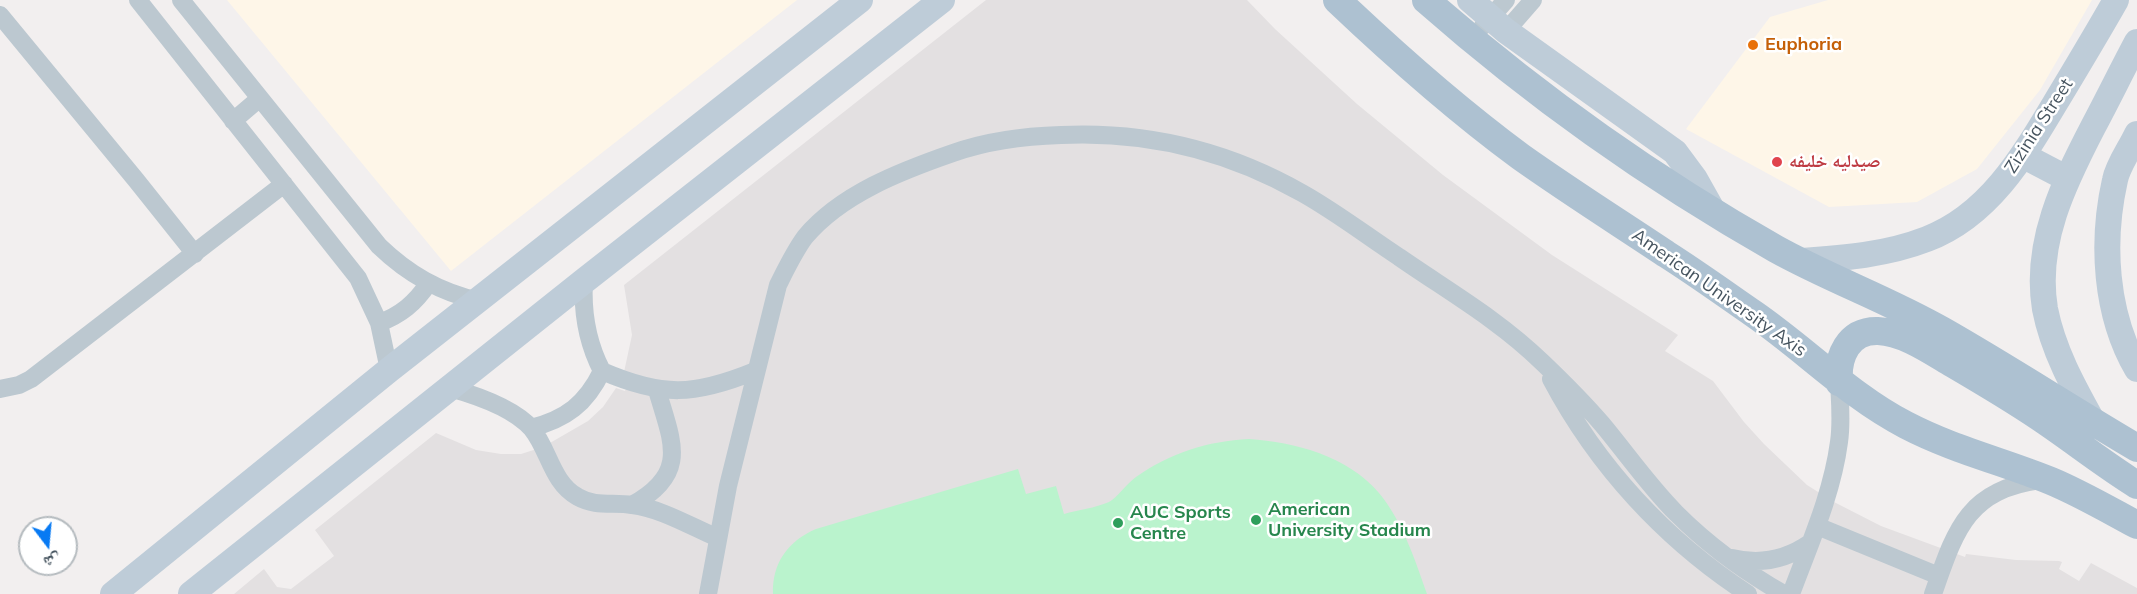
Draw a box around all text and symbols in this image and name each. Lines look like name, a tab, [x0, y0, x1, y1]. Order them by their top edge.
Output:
place label: Euphoria	[1765, 34, 1842, 56]
marker: Euphoria	[1746, 38, 1760, 52]
street label: Zizinia Street	[2000, 75, 2078, 177]
place label: صيدليه خليفه	[1789, 151, 1881, 173]
marker: صيدليه خليفه	[1770, 155, 1784, 169]
street label: American University Axis	[1628, 225, 1810, 361]
place label: American University Stadium	[1268, 499, 1431, 542]
place label: AUC Sports Centre	[1130, 502, 1231, 544]
marker: American University Stadium	[1249, 513, 1263, 527]
north arrow	[18, 516, 78, 576]
marker: AUC Sports Centre	[1111, 516, 1125, 530]
text: ش	[41, 549, 63, 573]

